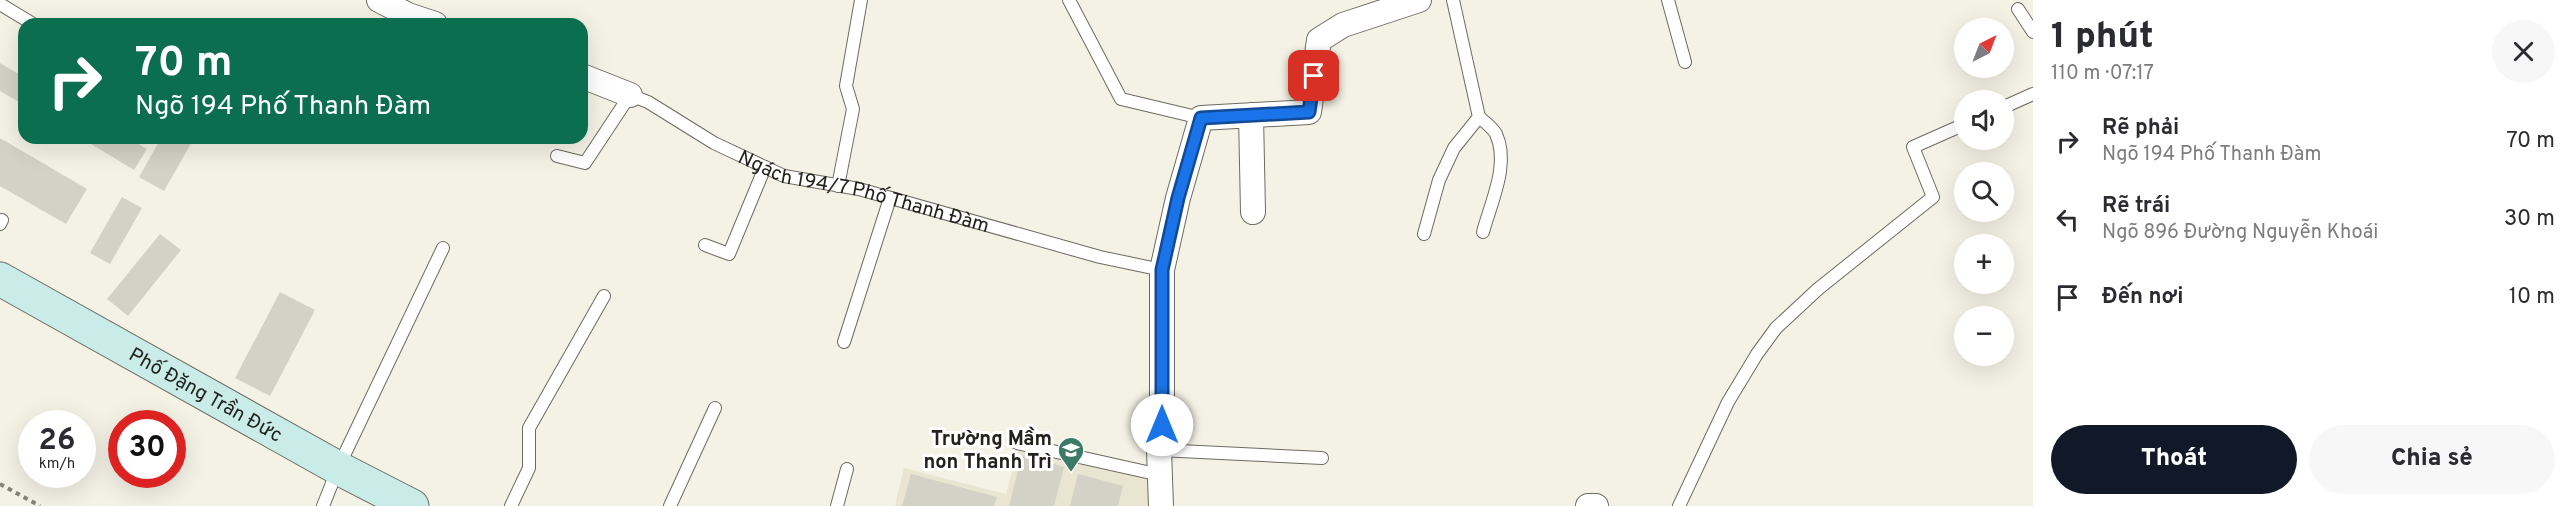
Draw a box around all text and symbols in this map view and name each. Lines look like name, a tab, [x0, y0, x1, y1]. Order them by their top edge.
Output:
text: 1 phút	[2051, 15, 2153, 61]
north arrow	[1954, 18, 2014, 78]
map controls	[1954, 18, 2014, 366]
button: close	[2492, 20, 2555, 83]
text: 70 m	[135, 38, 233, 91]
icon: right	[36, 42, 114, 120]
pin	[1288, 50, 1339, 101]
icon: arrive	[1297, 59, 1330, 92]
text: 110 m · 07:17	[2051, 61, 2154, 87]
text: Ngõ 194 Phố Thanh Đàm	[135, 90, 431, 124]
button: sound	[1954, 90, 2014, 150]
text: Rẽ phải	[2102, 115, 2179, 142]
icon: right	[2051, 125, 2084, 158]
text: 70 m	[2506, 128, 2555, 155]
text: Ngõ 194 Phố Thanh Đàm	[2102, 142, 2321, 168]
street label: Ngách 194/7 Phố Thanh Đàm	[733, 145, 992, 240]
button: search	[1954, 162, 2014, 222]
text: Rẽ trái	[2102, 193, 2170, 220]
icon: left	[2051, 203, 2084, 236]
text: 30 m	[2504, 206, 2555, 233]
text: Ngõ 896 Đường Nguyễn Khoái	[2102, 220, 2378, 246]
button: +	[1954, 234, 2014, 294]
icon: arrive	[2051, 281, 2084, 314]
text: Đến nơi	[2102, 284, 2183, 311]
text: 10 m	[2509, 284, 2555, 311]
button: −	[1954, 306, 2014, 366]
street label: Phố Đặng Trần Đức	[124, 343, 286, 449]
position arrow	[1130, 393, 1194, 457]
speed limit sign: 30	[108, 410, 186, 488]
text: 26	[39, 423, 75, 460]
button: Thoát	[2051, 425, 2297, 494]
button: Chia sẻ	[2309, 425, 2555, 494]
place label: Trường Mầm non Thanh Trì	[923, 426, 1052, 476]
school or university icon: Trường Mầm non Thanh Trì	[1056, 435, 1086, 473]
text: km/h	[39, 455, 75, 474]

